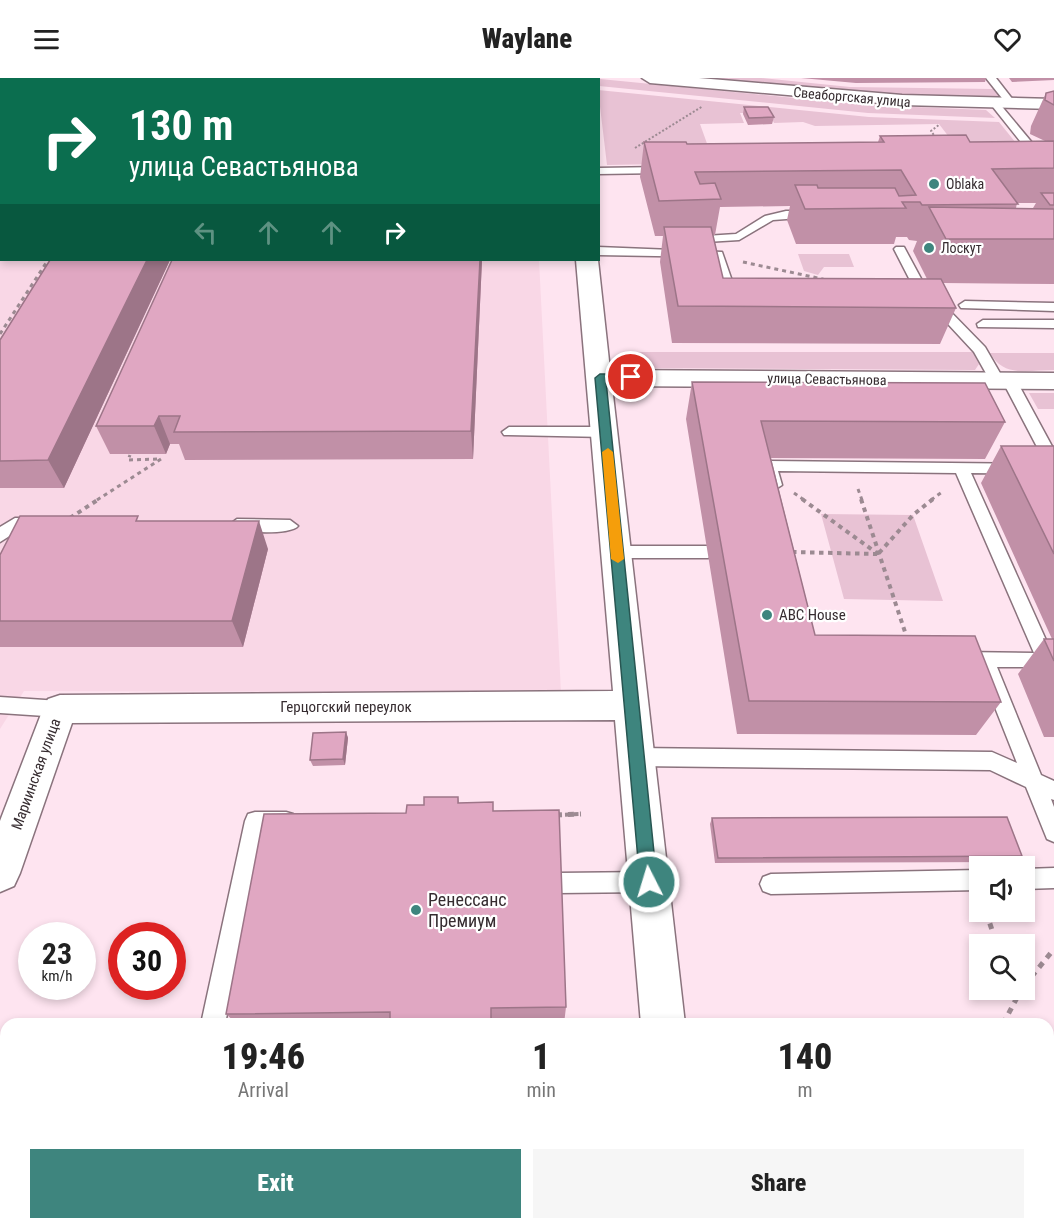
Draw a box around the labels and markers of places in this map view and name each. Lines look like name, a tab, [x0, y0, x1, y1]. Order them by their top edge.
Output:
place label: Oblaka	[946, 176, 984, 192]
marker: Oblaka	[927, 177, 941, 191]
place label: Лоскут	[941, 240, 982, 256]
marker: Лоскут	[922, 241, 936, 255]
pin	[605, 351, 656, 402]
place label: ABC House	[779, 606, 846, 624]
marker: ABC House	[760, 608, 774, 622]
place label: Ренессанс Премиум	[428, 889, 507, 931]
marker: Ренессанс Премиум	[409, 903, 423, 917]

